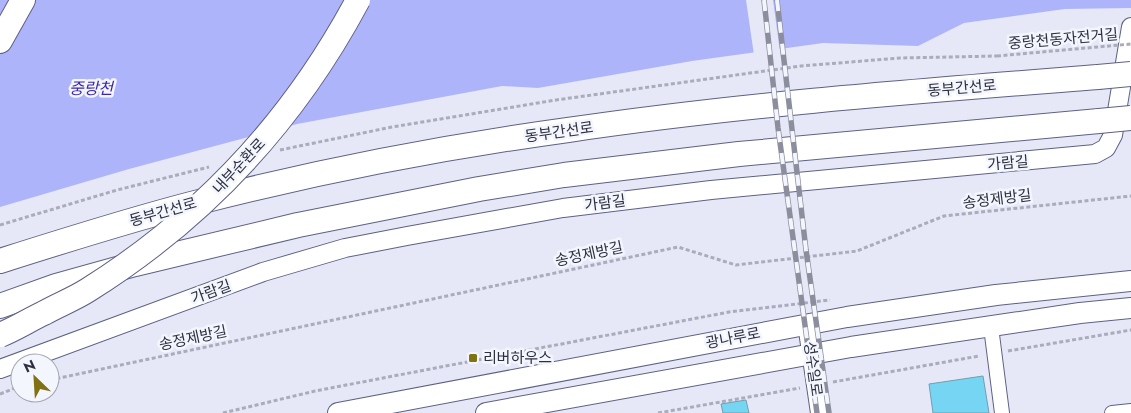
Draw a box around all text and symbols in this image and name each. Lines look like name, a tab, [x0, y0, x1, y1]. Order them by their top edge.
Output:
street label: 중랑천동자전거길	[1007, 23, 1119, 55]
street label: 동부간선로	[927, 74, 997, 102]
water label: 중랑천	[69, 77, 115, 100]
street label: 동부간선로	[523, 116, 595, 148]
street label: 내부순환로	[207, 133, 271, 199]
street label: 가람길	[986, 150, 1030, 176]
street label: 송정제방길	[961, 184, 1033, 214]
street label: 가람길	[583, 190, 627, 216]
street label: 동부간선로	[127, 192, 199, 232]
street label: 송정제방길	[553, 236, 625, 272]
street label: 가람길	[188, 275, 234, 309]
street label: 송정제방길	[157, 320, 229, 356]
street label: 광나루로	[704, 322, 762, 354]
street label: 성수일로	[798, 340, 828, 398]
place label: 리버하우스	[483, 347, 552, 369]
marker: 리버하우스	[467, 352, 479, 364]
north arrow	[10, 353, 60, 403]
text: N	[20, 355, 39, 378]

